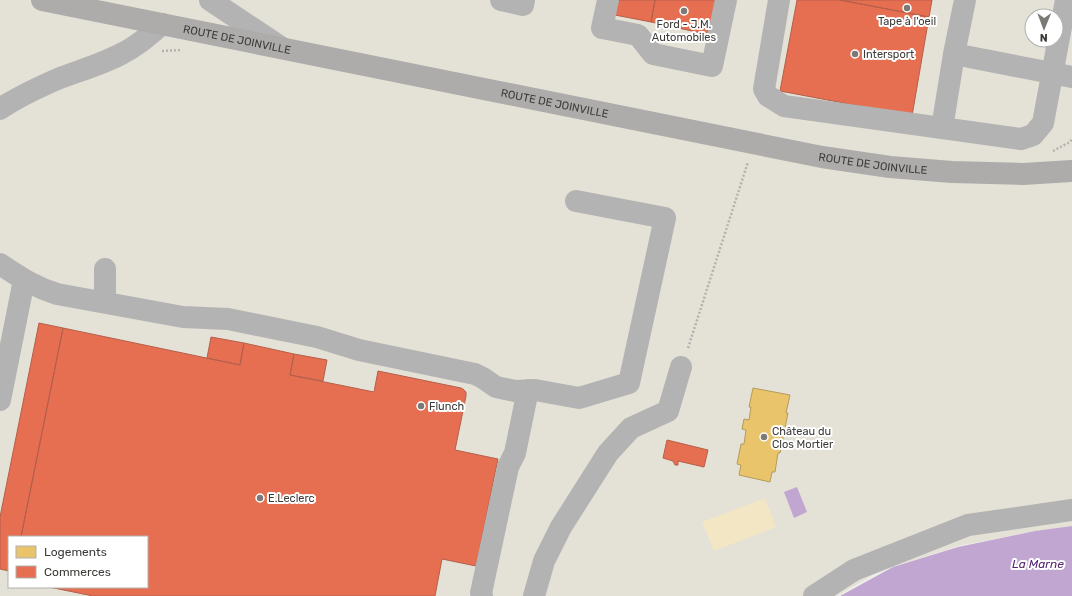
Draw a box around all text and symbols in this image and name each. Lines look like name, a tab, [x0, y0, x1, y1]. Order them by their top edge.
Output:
marker: Tape à l'oeil	[902, 3, 912, 13]
marker: Ford - J.M. Automobiles	[679, 6, 689, 16]
north arrow	[1024, 8, 1064, 48]
place label: Tape à l'oeil	[878, 15, 936, 28]
place label: Ford - J.M. Automobiles	[652, 18, 717, 44]
street label: ROUTE DE JOINVILLE	[182, 23, 292, 57]
text: N	[1040, 31, 1048, 44]
place label: Intersport	[863, 48, 915, 61]
marker: Intersport	[850, 49, 860, 59]
street label: ROUTE DE JOINVILLE	[500, 87, 610, 121]
street label: ROUTE DE JOINVILLE	[818, 151, 928, 177]
place label: Flunch	[429, 400, 464, 413]
marker: Flunch	[416, 401, 426, 411]
place label: Château du Clos Mortier	[772, 425, 834, 451]
marker: Château du Clos Mortier	[759, 432, 769, 442]
place label: E.Leclerc	[268, 492, 315, 505]
marker: E.Leclerc	[255, 493, 265, 503]
legend	[8, 536, 148, 588]
text: Logements	[44, 545, 107, 559]
water label: La Marne	[1012, 557, 1064, 571]
text: Commerces	[44, 565, 111, 579]

